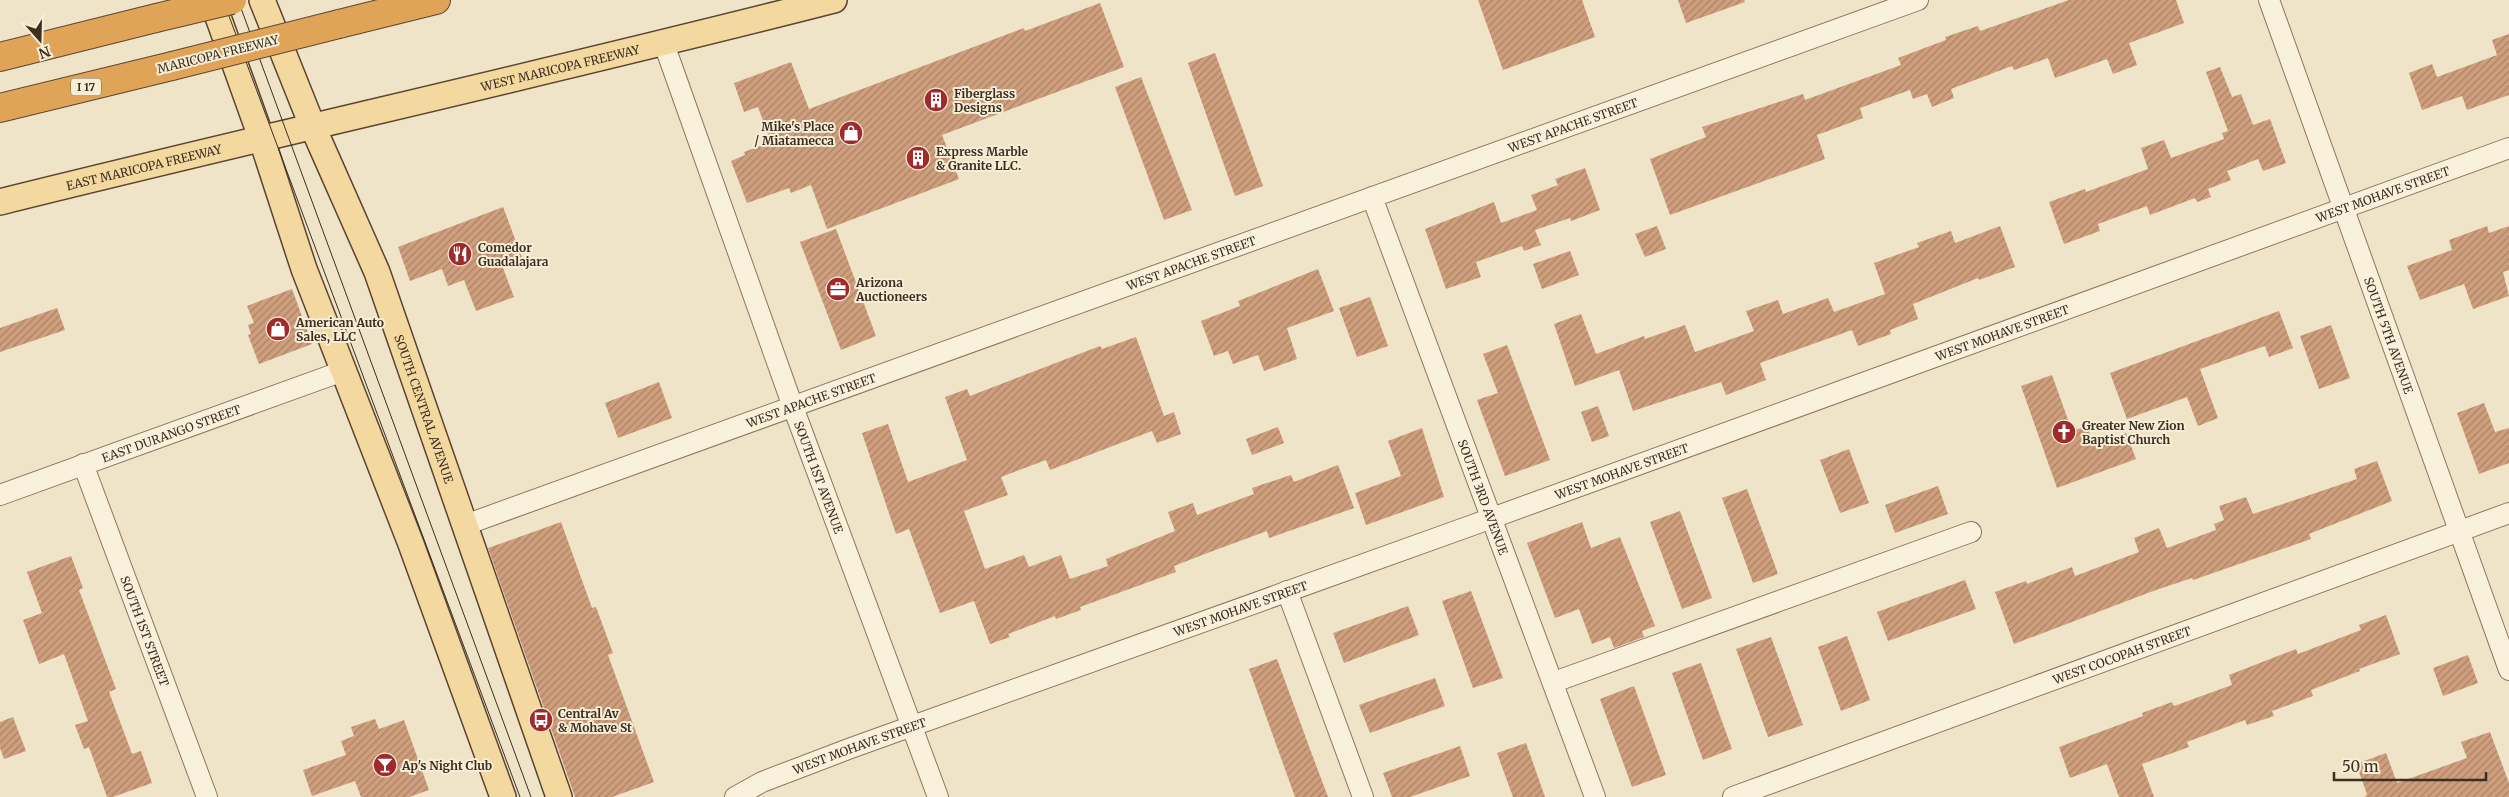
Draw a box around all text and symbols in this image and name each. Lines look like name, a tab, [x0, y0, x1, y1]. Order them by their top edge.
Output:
north arrow	[15, 15, 65, 65]
street label: MARICOPA FREEWAY	[156, 32, 281, 76]
street label: WEST MARICOPA FREEWAY	[478, 41, 641, 94]
text: N	[36, 42, 53, 63]
road number: I 17	[71, 78, 101, 95]
place label: Fiberglass Designs	[954, 86, 1015, 115]
building icon: Fiberglass Designs	[923, 87, 949, 113]
street label: WEST APACHE STREET	[1505, 94, 1640, 155]
place label: Mike's Place / Miatamecca	[754, 119, 834, 148]
shop icon: Mike's Place / Miatamecca	[838, 120, 864, 146]
street label: EAST MARICOPA FREEWAY	[64, 141, 223, 193]
place label: Express Marble & Granite LLC.	[936, 144, 1028, 173]
building icon: Express Marble & Granite LLC.	[905, 145, 931, 171]
street label: WEST MOHAVE STREET	[2313, 163, 2452, 225]
street label: WEST APACHE STREET	[1123, 232, 1259, 293]
place label: Comedor Guadalajara	[478, 240, 549, 269]
restaurant icon: Comedor Guadalajara	[447, 241, 473, 267]
place label: Arizona Auctioneers	[855, 275, 927, 304]
street label: SOUTH 5TH AVENUE	[2361, 275, 2417, 396]
office icon: Arizona Auctioneers	[825, 276, 851, 302]
street label: WEST MOHAVE STREET	[1932, 301, 2072, 364]
place label: American Auto Sales, LLC	[295, 315, 384, 344]
shop icon: American Auto Sales, LLC	[265, 316, 291, 342]
street label: SOUTH CENTRAL AVENUE	[392, 332, 457, 485]
street label: WEST APACHE STREET	[743, 369, 879, 431]
street label: EAST DURANGO STREET	[100, 401, 243, 465]
place label: Greater New Zion Baptist Church	[2082, 418, 2185, 447]
street label: SOUTH 1ST AVENUE	[791, 419, 847, 536]
church icon: Greater New Zion Baptist Church	[2051, 419, 2077, 445]
street label: SOUTH 3RD AVENUE	[1455, 437, 1512, 557]
street label: WEST MOHAVE STREET	[1552, 439, 1691, 502]
street label: SOUTH 1ST STREET	[118, 574, 173, 689]
street label: WEST MOHAVE STREET	[1171, 577, 1310, 640]
street label: WEST COCOPAH STREET	[2050, 622, 2194, 687]
place label: Central Av & Mohave St	[558, 706, 632, 735]
bus stop icon: Central Av & Mohave St	[528, 707, 554, 733]
street label: WEST MOHAVE STREET	[790, 714, 929, 777]
scale bar	[2334, 750, 2486, 782]
bar icon: Ap's Night Club	[372, 752, 398, 778]
text: 50 m	[2342, 757, 2379, 776]
place label: Ap's Night Club	[401, 758, 492, 773]

